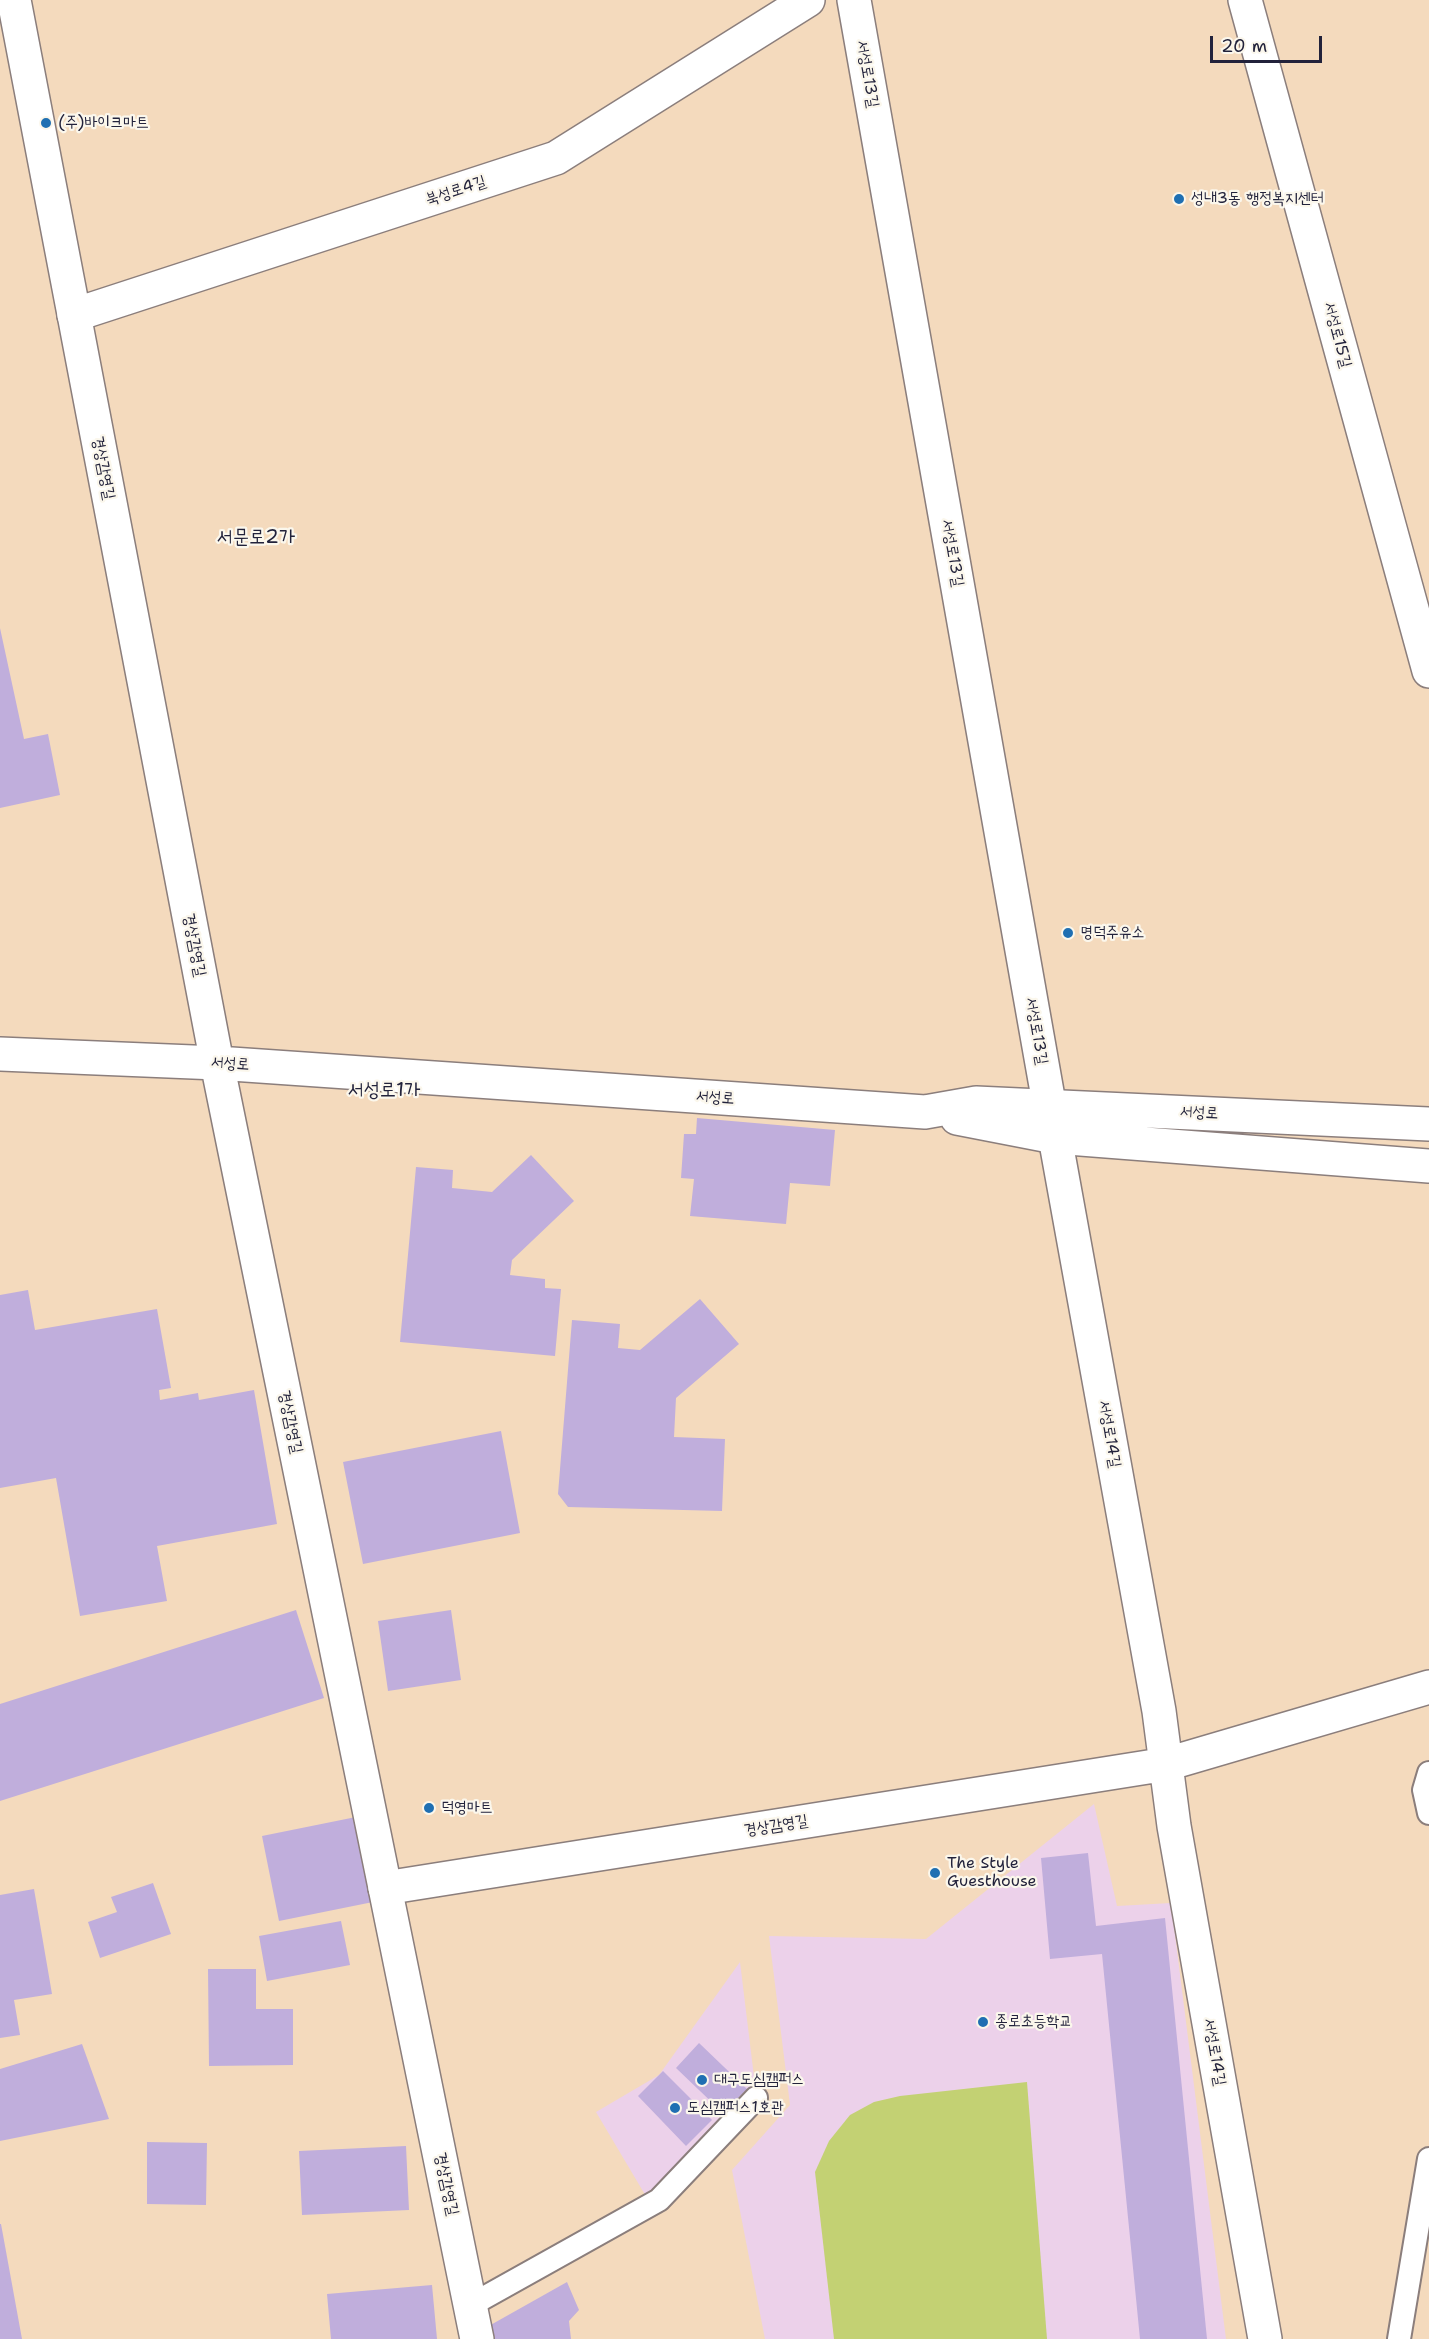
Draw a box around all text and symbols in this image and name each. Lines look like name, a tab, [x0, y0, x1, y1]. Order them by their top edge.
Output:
scale bar	[1213, 24, 1326, 62]
text: 20 m	[1221, 34, 1267, 58]
street label: 서성로13길	[852, 39, 882, 109]
place label: (주)바이크마트	[58, 113, 149, 133]
marker: (주)바이크마트	[39, 116, 53, 130]
street label: 북성로4길	[423, 172, 489, 210]
place label: 성내3동 행정복지센터	[1191, 189, 1324, 209]
marker: 성내3동 행정복지센터	[1172, 192, 1186, 206]
street label: 서성로15길	[1319, 300, 1355, 370]
street label: 경상감영길	[87, 435, 119, 501]
street label: 서성로13길	[937, 518, 967, 588]
district label: 서문로2가	[217, 526, 295, 550]
street label: 경상감영길	[178, 912, 210, 978]
place label: 명덕주유소	[1080, 923, 1144, 943]
marker: 명덕주유소	[1061, 926, 1075, 940]
street label: 서성로13길	[1021, 996, 1051, 1066]
street label: 서성로	[210, 1053, 250, 1075]
district label: 서성로1가	[348, 1079, 420, 1103]
street label: 서성로	[695, 1087, 735, 1109]
street label: 서성로	[1179, 1102, 1219, 1124]
street label: 경상감영길	[274, 1389, 306, 1455]
street label: 서성로14길	[1094, 1399, 1124, 1469]
place label: 덕영마트	[441, 1798, 492, 1818]
marker: 덕영마트	[422, 1801, 436, 1815]
street label: 경상감영길	[743, 1811, 809, 1841]
place label: The Style Guesthouse	[947, 1854, 1037, 1892]
marker: The Style Guesthouse	[928, 1866, 942, 1880]
place label: 종로초등학교	[995, 2012, 1072, 2032]
marker: 종로초등학교	[976, 2015, 990, 2029]
street label: 서성로14길	[1199, 2017, 1229, 2087]
place label: 대구도심캠퍼스	[714, 2070, 804, 2090]
marker: 대구도심캠퍼스	[695, 2073, 709, 2087]
place label: 도심캠퍼스1호관	[687, 2098, 784, 2118]
marker: 도심캠퍼스1호관	[668, 2101, 682, 2115]
street label: 경상감영길	[430, 2151, 462, 2217]

